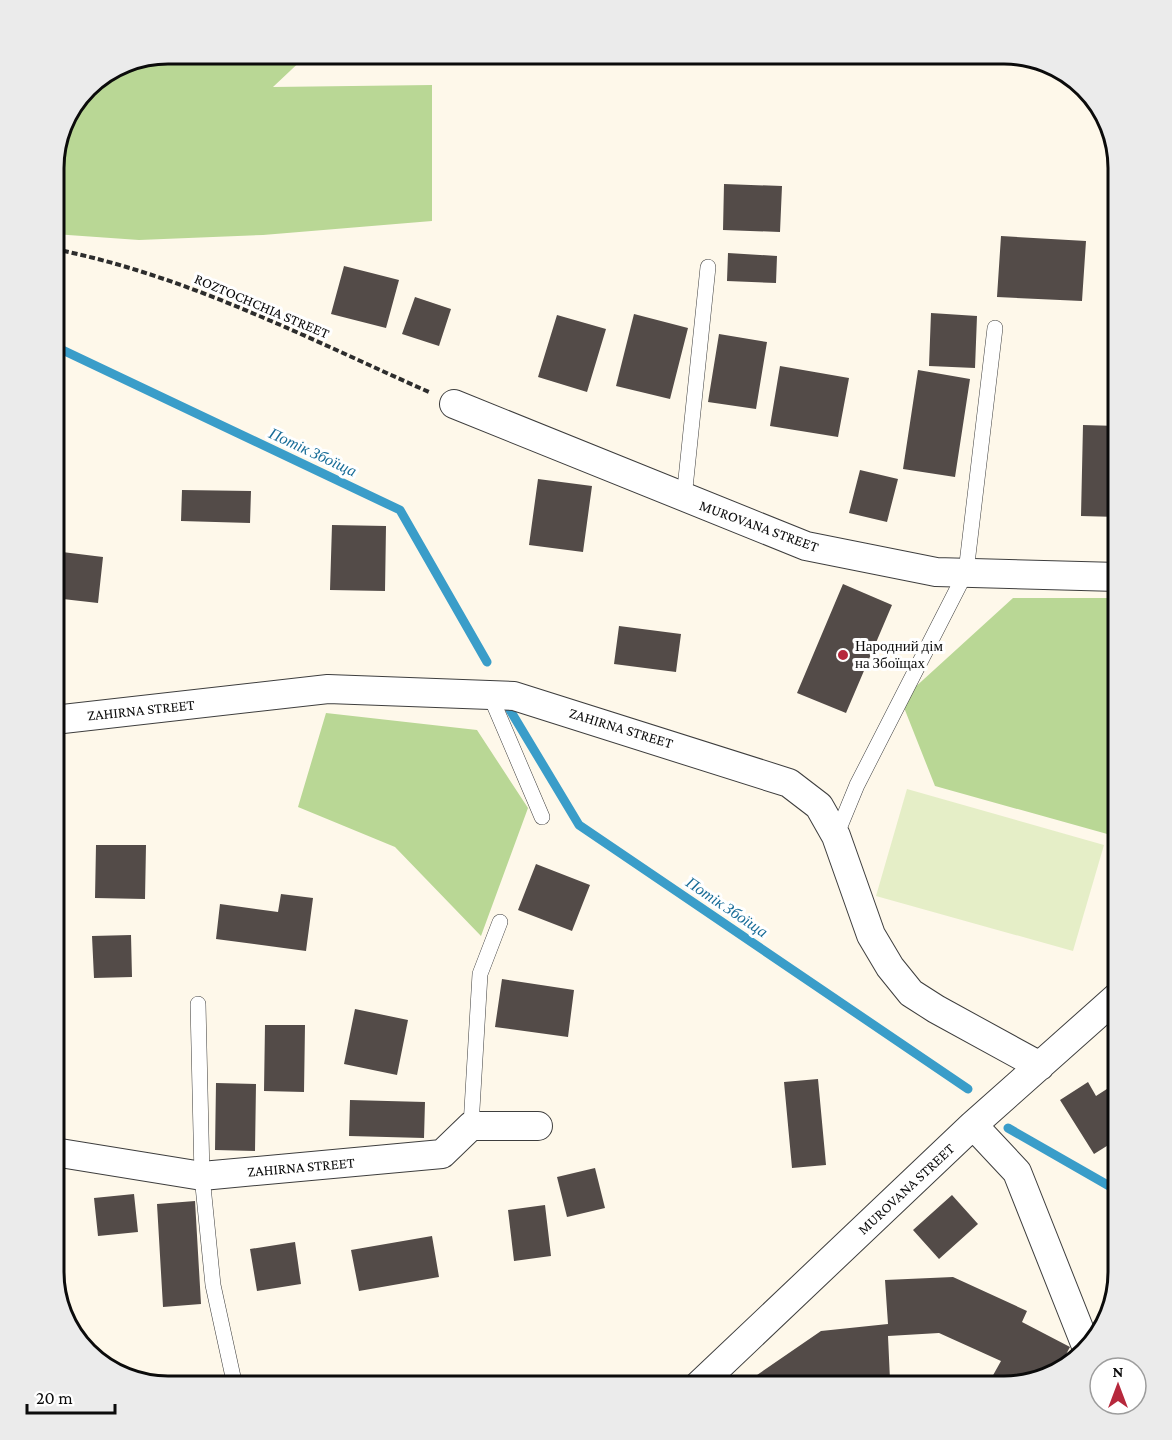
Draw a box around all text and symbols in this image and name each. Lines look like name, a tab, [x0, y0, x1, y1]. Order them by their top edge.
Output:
street label: ROZTOCHCHIA STREET	[192, 270, 332, 342]
water label: Потік Збоїща	[265, 424, 360, 481]
street label: MUROVANA STREET	[697, 497, 821, 555]
place label: Народний дім на Збоїщах	[855, 638, 943, 671]
marker: Народний дім на Збоїщах	[836, 648, 850, 662]
street label: ZAHIRNA STREET	[86, 696, 196, 724]
street label: ZAHIRNA STREET	[567, 705, 675, 751]
water label: Потік Збоїща	[682, 873, 771, 941]
street label: MUROVANA STREET	[855, 1140, 957, 1238]
street label: ZAHIRNA STREET	[246, 1154, 356, 1180]
north arrow	[1088, 1356, 1148, 1416]
text: N	[1113, 1363, 1124, 1380]
scale bar	[27, 1377, 116, 1415]
text: 20 m	[36, 1388, 73, 1408]

